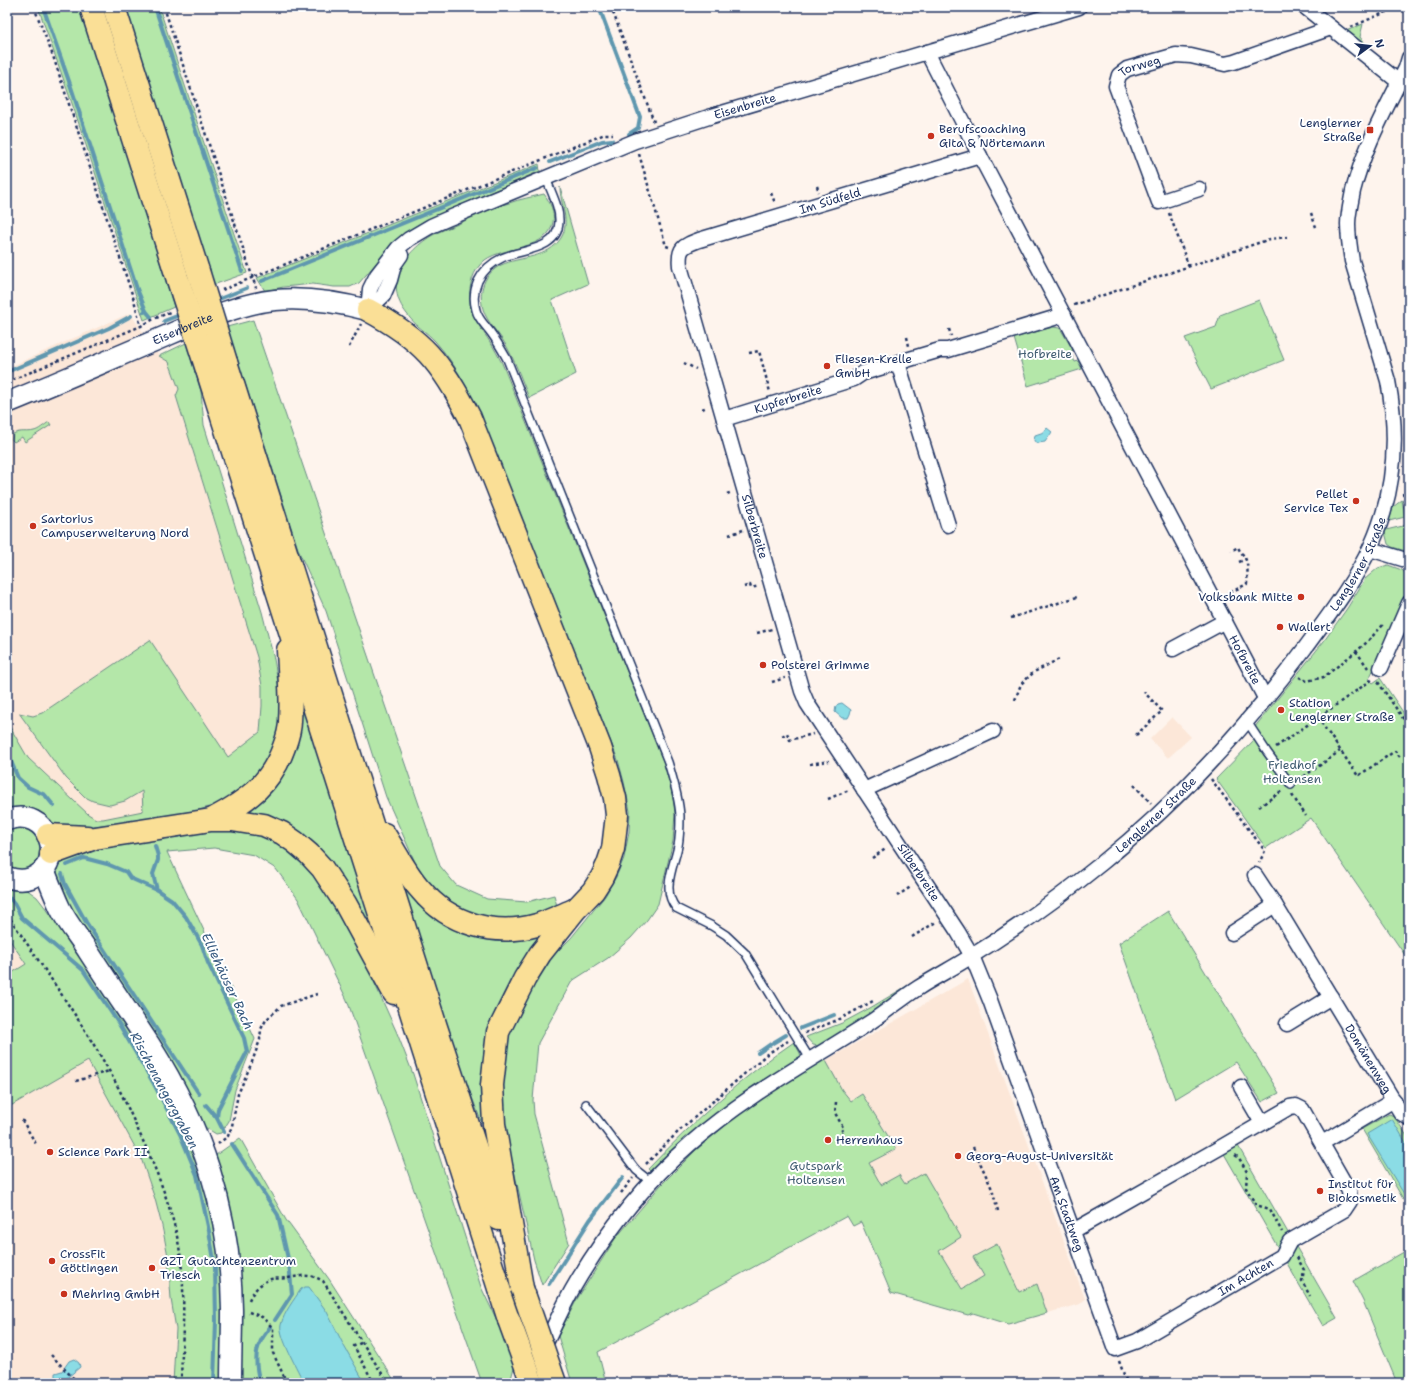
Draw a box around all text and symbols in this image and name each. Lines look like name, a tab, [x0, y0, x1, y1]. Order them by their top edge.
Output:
north arrow	[1350, 26, 1390, 66]
text: N	[1371, 37, 1388, 50]
street label: Torweg	[1115, 52, 1162, 81]
street label: Eisenbreite	[712, 89, 778, 123]
place label: Lenglerner Straße	[1300, 115, 1362, 145]
place label: Berufscoaching Gita & Nörtemann	[939, 121, 1045, 151]
marker: Lenglerner Straße	[1365, 125, 1375, 135]
marker: Berufscoaching Gita & Nörtemann	[926, 131, 936, 141]
street label: Im Südfeld	[797, 184, 863, 218]
street label: Eisenbreite	[150, 309, 216, 349]
park label: Hofbreite	[1018, 346, 1072, 362]
place label: Fliesen-Krelle GmbH	[835, 351, 912, 381]
marker: Fliesen-Krelle GmbH	[822, 361, 832, 371]
street label: Kupferbreite	[752, 381, 824, 417]
place label: Pellet Service Tex	[1284, 486, 1348, 516]
street label: Silberbreite	[738, 492, 772, 561]
marker: Pellet Service Tex	[1351, 496, 1361, 506]
place label: Sartorius Campuserweiterung Nord	[41, 511, 189, 541]
street label: Lenglerner Straße	[1326, 515, 1390, 614]
marker: Sartorius Campuserweiterung Nord	[28, 521, 38, 531]
place label: Volksbank Mitte	[1198, 589, 1293, 605]
marker: Volksbank Mitte	[1296, 592, 1306, 602]
place label: Wallert	[1288, 619, 1331, 635]
marker: Wallert	[1275, 622, 1285, 632]
street label: Hofbreite	[1225, 632, 1265, 688]
place label: Polsterei Grimme	[771, 657, 870, 673]
marker: Polsterei Grimme	[758, 660, 768, 670]
place label: Station Lenglerner Straße	[1289, 695, 1394, 725]
marker: Station Lenglerner Straße	[1276, 705, 1286, 715]
park label: Friedhof Holtensen	[1263, 757, 1321, 787]
street label: Lenglerner Straße	[1112, 773, 1200, 857]
street label: Silberbreite	[894, 840, 944, 905]
water label: Elliehäuser Bach	[198, 930, 257, 1032]
street label: Domänenweg	[1341, 1021, 1395, 1097]
water label: Rischenangergraben	[127, 1029, 203, 1152]
place label: Herrenhaus	[836, 1132, 903, 1148]
marker: Herrenhaus	[823, 1135, 833, 1145]
place label: Science Park II	[58, 1144, 148, 1160]
marker: Science Park II	[45, 1147, 55, 1157]
place label: Georg-August-Universität	[966, 1148, 1114, 1164]
marker: Georg-August-Universität	[953, 1151, 963, 1161]
park label: Gutspark Holtensen	[787, 1158, 845, 1188]
street label: Am Stadtweg	[1046, 1174, 1087, 1254]
place label: Institut für Biokosmetik	[1328, 1176, 1397, 1206]
marker: Institut für Biokosmetik	[1315, 1186, 1325, 1196]
place label: CrossFit Göttingen	[60, 1246, 118, 1276]
place label: GZT Gutachtenzentrum Triesch	[160, 1253, 296, 1283]
street label: Im Achten	[1215, 1255, 1276, 1300]
marker: CrossFit Göttingen	[47, 1256, 57, 1266]
marker: GZT Gutachtenzentrum Triesch	[147, 1263, 157, 1273]
place label: Mehring GmbH	[72, 1286, 160, 1302]
marker: Mehring GmbH	[59, 1289, 69, 1299]

